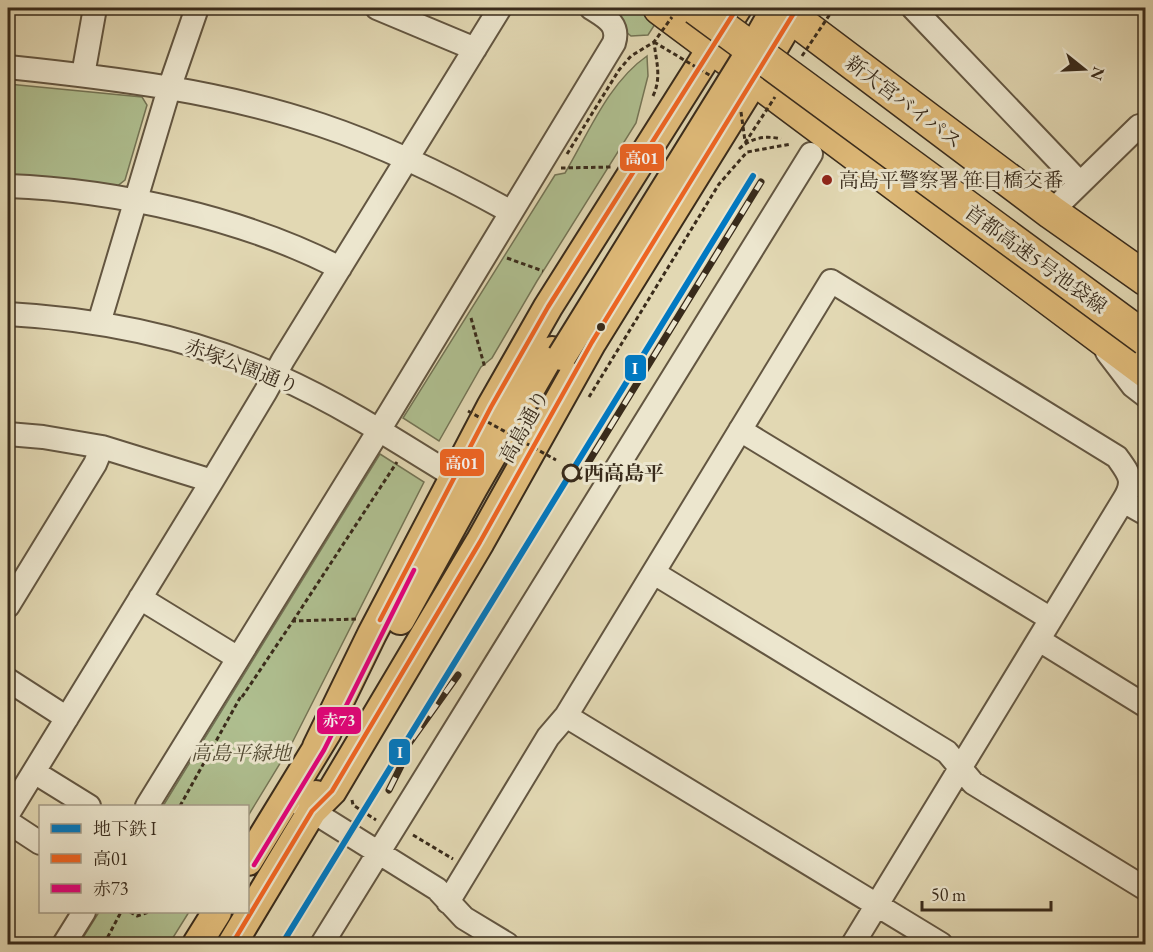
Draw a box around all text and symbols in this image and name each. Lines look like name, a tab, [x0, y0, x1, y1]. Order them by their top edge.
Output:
north arrow	[1054, 39, 1114, 99]
street label: 新大宮バイパス	[840, 50, 968, 154]
text: N	[1086, 64, 1110, 83]
line badge: 高01	[619, 143, 665, 172]
text: 高01	[626, 148, 658, 169]
place label: 高島平警察署 笹目橋交番	[839, 167, 1063, 193]
marker: 高島平警察署 笹目橋交番	[820, 173, 834, 187]
street label: 首都高速5号池袋線	[960, 199, 1112, 319]
unlabelled marker	[595, 321, 607, 333]
street label: 赤塚公園通り	[181, 332, 303, 400]
line badge: I	[624, 354, 647, 382]
text: I	[632, 358, 638, 379]
street label: 高島通り	[493, 385, 555, 467]
line badge: 高01	[439, 448, 485, 477]
text: 高01	[446, 453, 478, 474]
place label: 西高島平	[584, 460, 664, 486]
marker: 西高島平	[562, 464, 580, 482]
line badge: 赤73	[316, 706, 362, 735]
text: 赤73	[323, 710, 355, 731]
line badge: I	[388, 738, 411, 766]
park label: 高島平緑地	[191, 740, 293, 766]
text: I	[397, 742, 403, 763]
legend	[39, 805, 249, 913]
text: 地下鉄 I	[93, 817, 157, 840]
text: 高01	[93, 847, 128, 870]
scale bar	[922, 874, 1051, 912]
text: 赤73	[93, 877, 128, 900]
text: 50 m	[931, 883, 966, 906]

